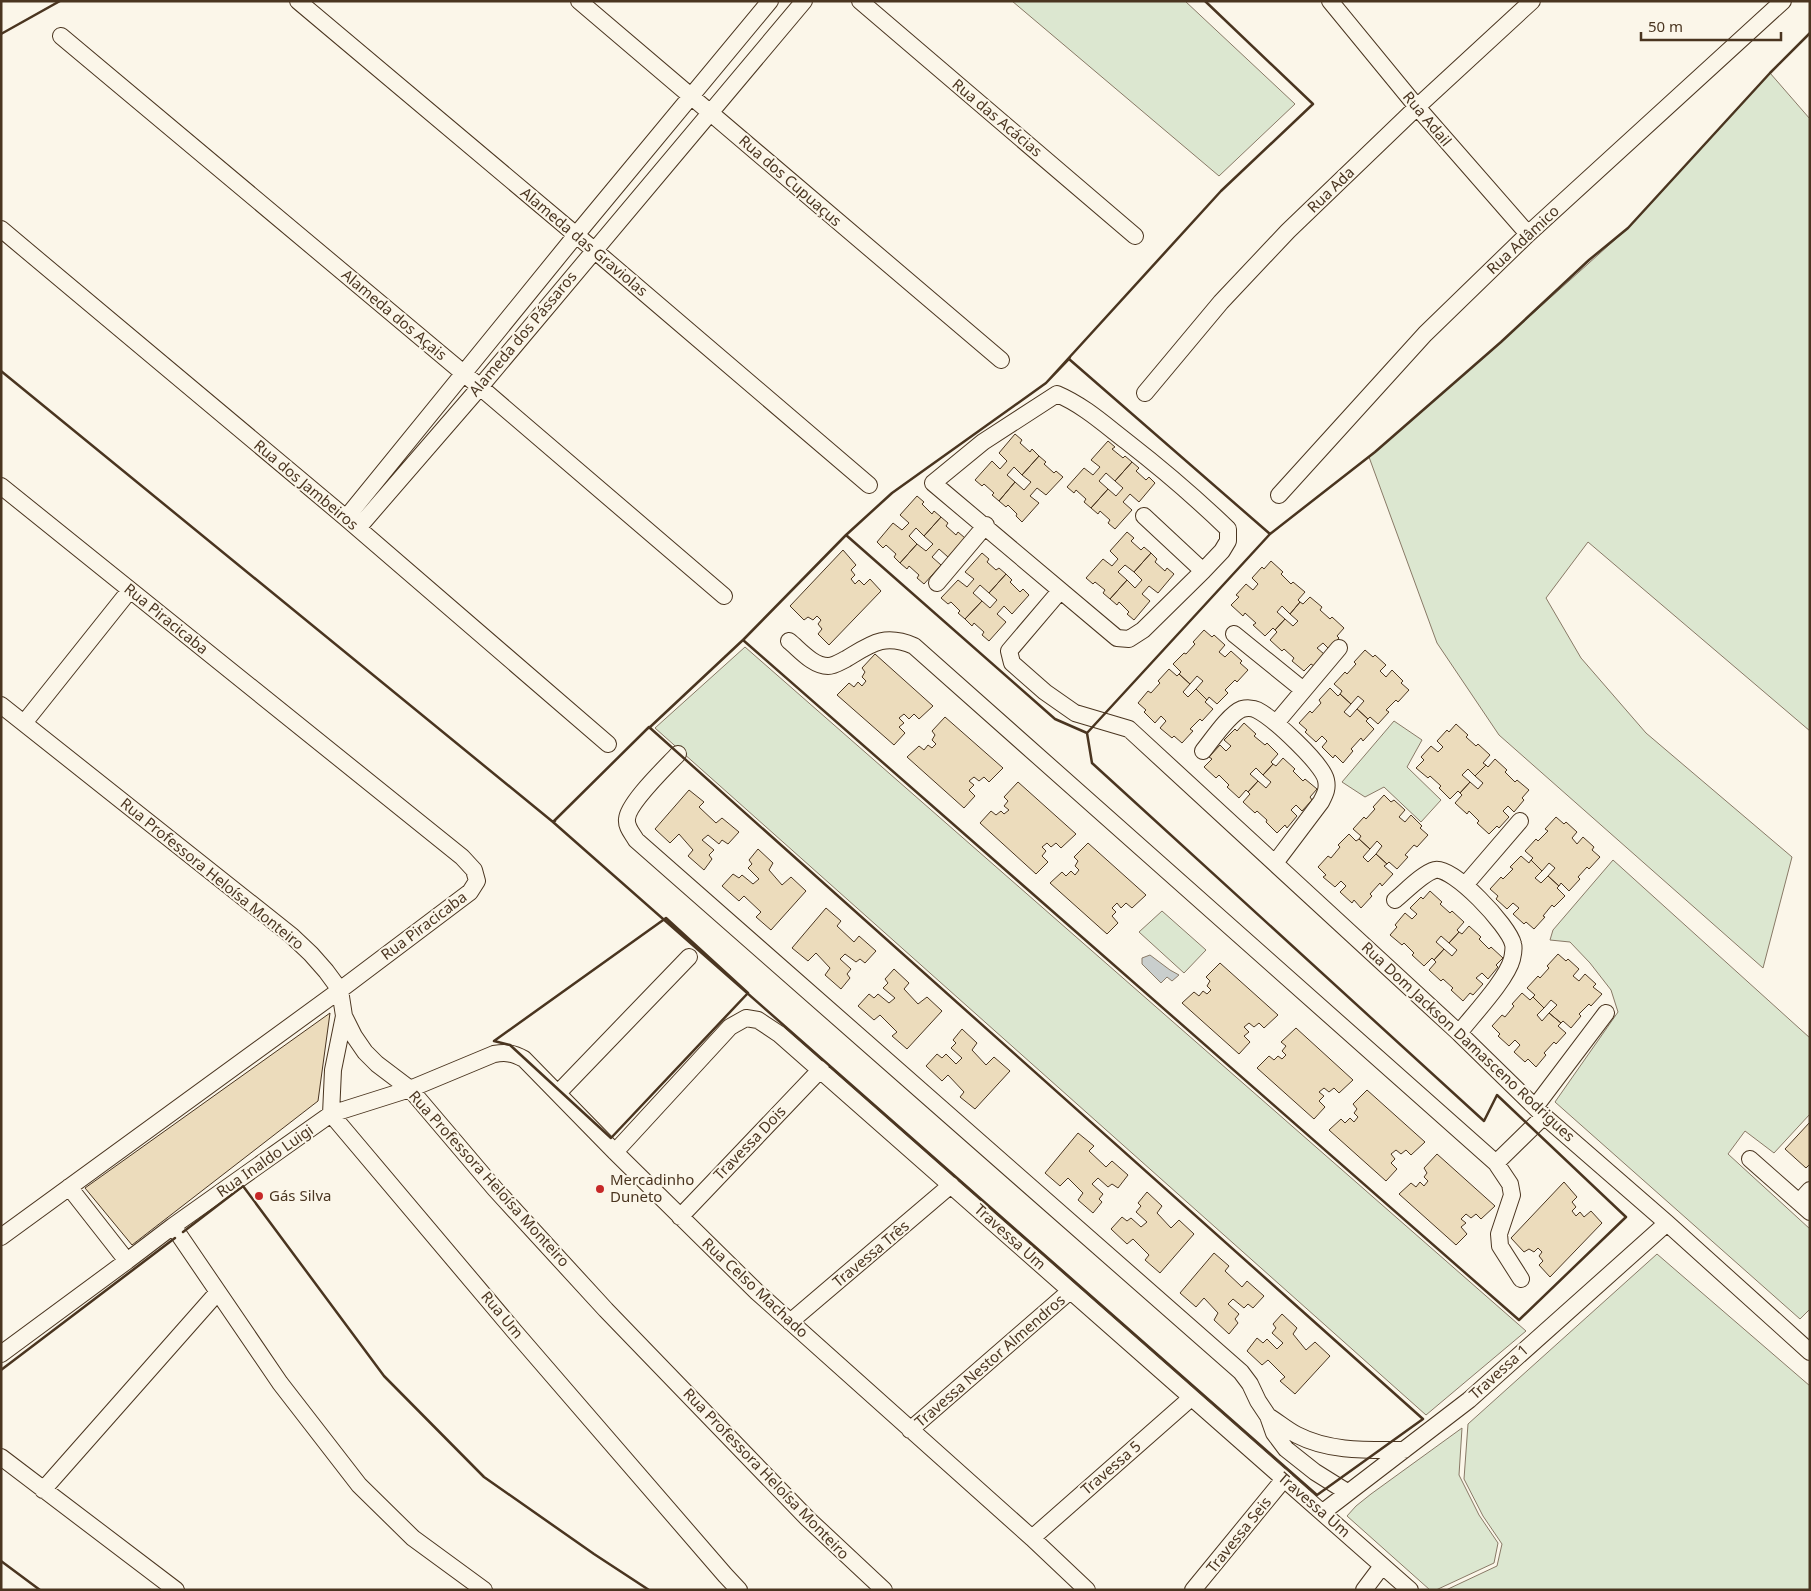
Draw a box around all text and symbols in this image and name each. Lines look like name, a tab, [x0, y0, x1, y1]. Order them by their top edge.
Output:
scale bar	[1641, 10, 1781, 42]
text: 50 m	[1648, 16, 1683, 36]
street label: Rua das Acácias	[949, 74, 1047, 161]
street label: Rua Adail	[1399, 87, 1457, 150]
street label: Rua dos Cupuaçus	[735, 130, 846, 230]
street label: Rua Ada	[1302, 162, 1358, 217]
street label: Alameda das Graviolas	[517, 182, 652, 300]
street label: Rua Adâmico	[1482, 200, 1563, 278]
street label: Alameda dos Açais	[338, 264, 451, 364]
street label: Alameda dos Pássaros	[464, 267, 581, 400]
street label: Rua dos Jambeiros	[250, 435, 363, 534]
street label: Rua Piracicaba	[121, 578, 213, 658]
street label: Rua Professora Heloísa Monteiro	[117, 793, 309, 954]
street label: Rua Piracicaba	[376, 886, 470, 964]
street label: Rua Dom Jackson Damasceno Rodrigues	[1358, 937, 1580, 1146]
street label: Rua Professora Heloísa Monteiro	[405, 1086, 574, 1271]
street label: Travessa Dois	[709, 1101, 790, 1184]
street label: Rua Inaldo Luigi	[212, 1119, 317, 1201]
place label: Mercadinho Duneto	[610, 1169, 694, 1206]
marker: Mercadinho Duneto	[594, 1183, 606, 1195]
place label: Gás Silva	[269, 1185, 331, 1205]
marker: Gás Silva	[253, 1190, 265, 1202]
street label: Travessa Um	[971, 1199, 1051, 1274]
street label: Travessa Três	[828, 1215, 913, 1291]
street label: Rua Celso Machado	[698, 1233, 813, 1342]
street label: Rua Um	[477, 1287, 528, 1342]
street label: Travessa Nestor Almendros	[910, 1289, 1069, 1431]
street label: Travessa 1	[1464, 1339, 1532, 1403]
street label: Rua Professora Heloísa Monteiro	[679, 1383, 854, 1563]
street label: Travessa 5	[1076, 1436, 1145, 1499]
street label: Travessa Um	[1274, 1467, 1355, 1541]
street label: Travessa Seis	[1201, 1492, 1275, 1577]

